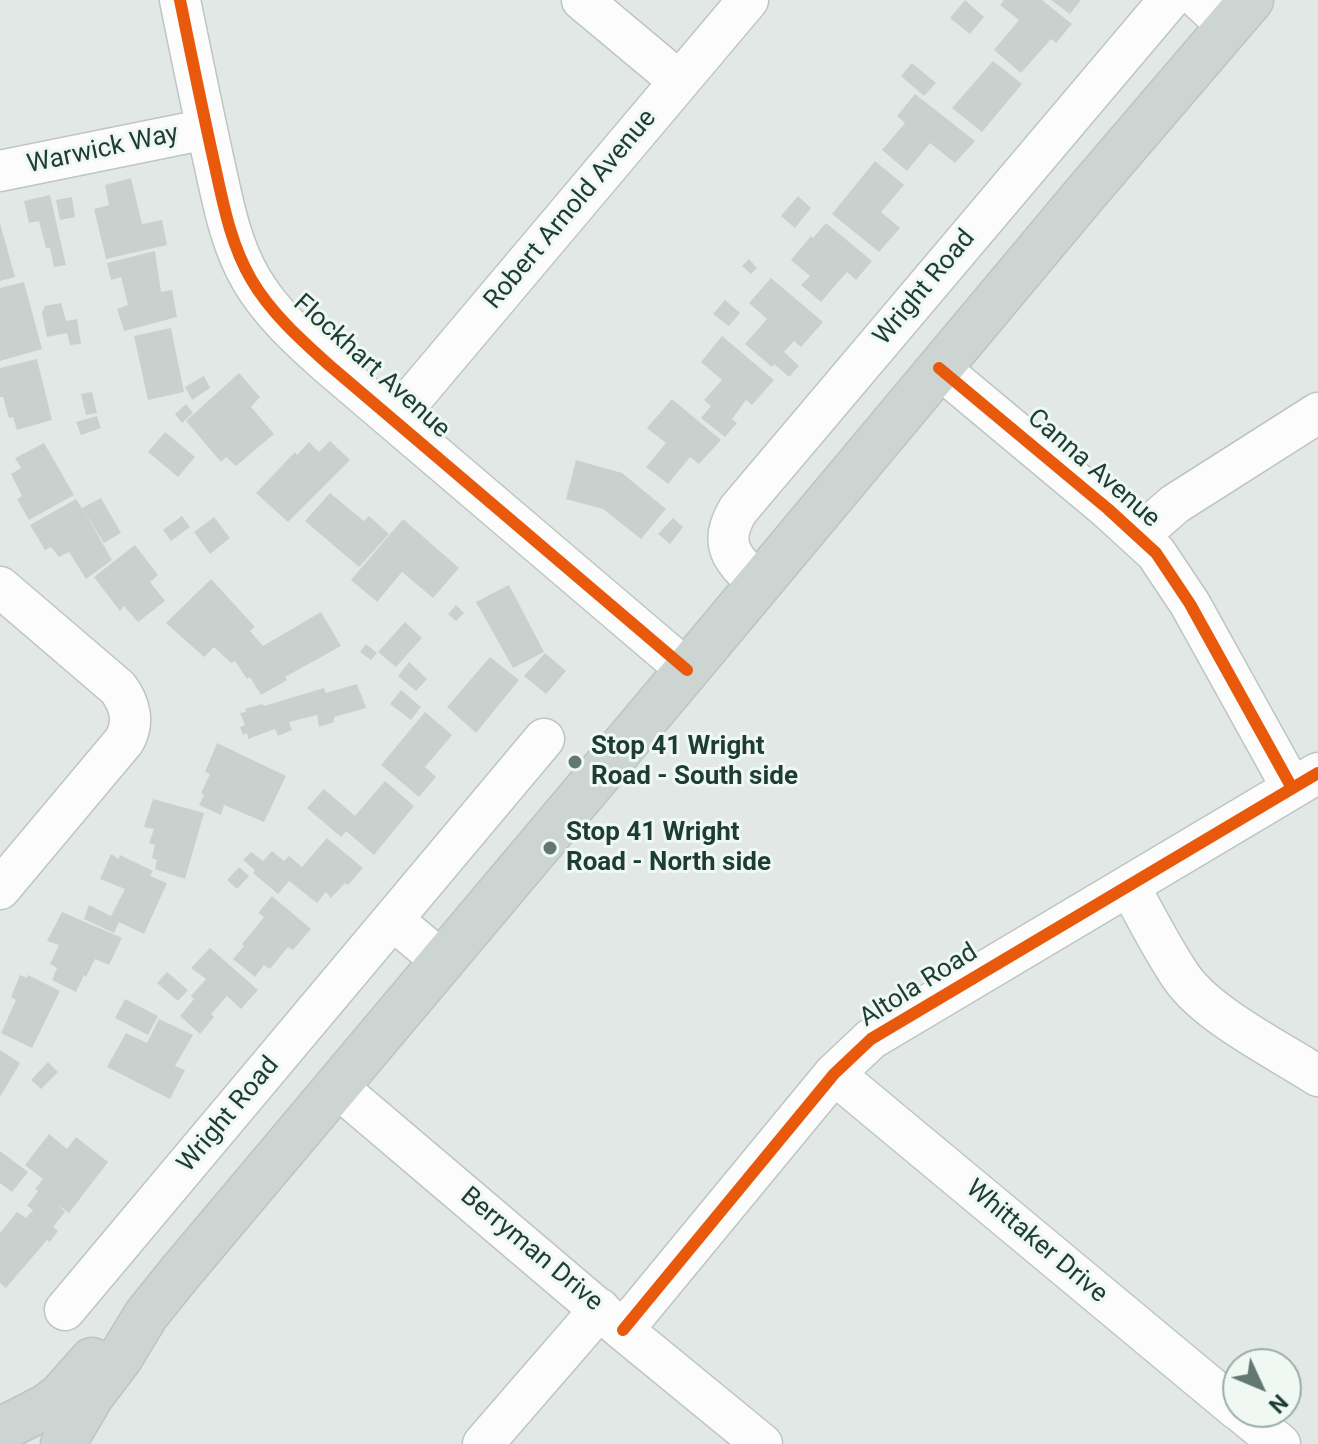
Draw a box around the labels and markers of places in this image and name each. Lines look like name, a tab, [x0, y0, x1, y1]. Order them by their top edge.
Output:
place label: Stop 41 Wright Road - South side	[591, 731, 798, 792]
marker: Stop 41 Wright Road - South side	[566, 753, 584, 771]
place label: Stop 41 Wright Road - North side	[566, 817, 771, 878]
marker: Stop 41 Wright Road - North side	[541, 839, 559, 857]

